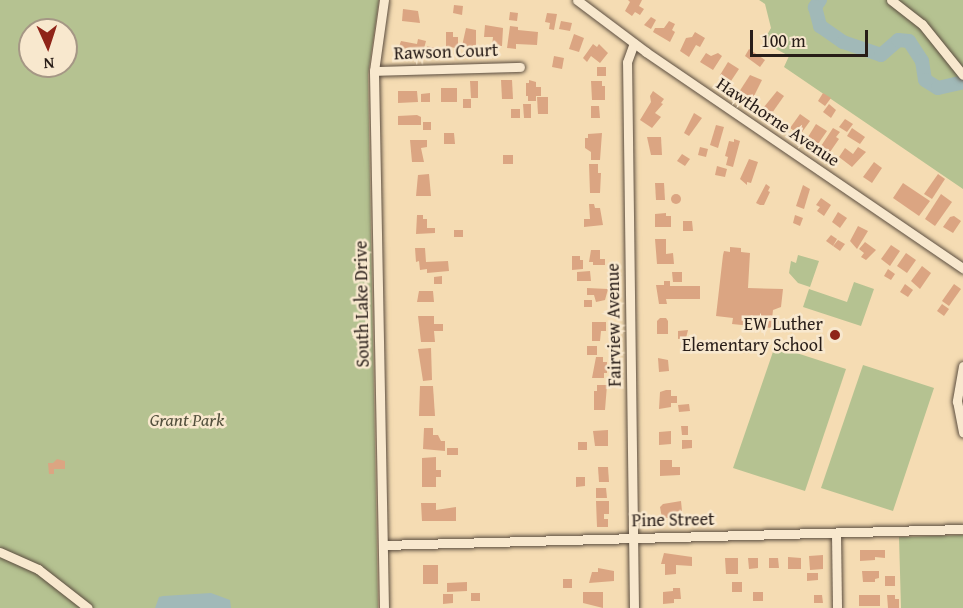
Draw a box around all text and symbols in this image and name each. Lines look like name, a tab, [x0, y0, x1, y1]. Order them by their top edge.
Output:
north arrow	[18, 18, 78, 78]
scale bar	[753, 18, 872, 56]
text: 100 m	[761, 27, 806, 54]
street label: Rawson Court	[394, 39, 498, 65]
text: N	[43, 52, 55, 76]
street label: Hawthorne Avenue	[712, 73, 844, 171]
street label: South Lake Drive	[350, 240, 374, 368]
street label: Fairview Avenue	[602, 263, 626, 387]
place label: EW Luther Elementary School	[682, 314, 823, 356]
marker: EW Luther Elementary School	[828, 328, 842, 342]
park label: Grant Park	[150, 409, 224, 431]
street label: Pine Street	[631, 508, 715, 532]

